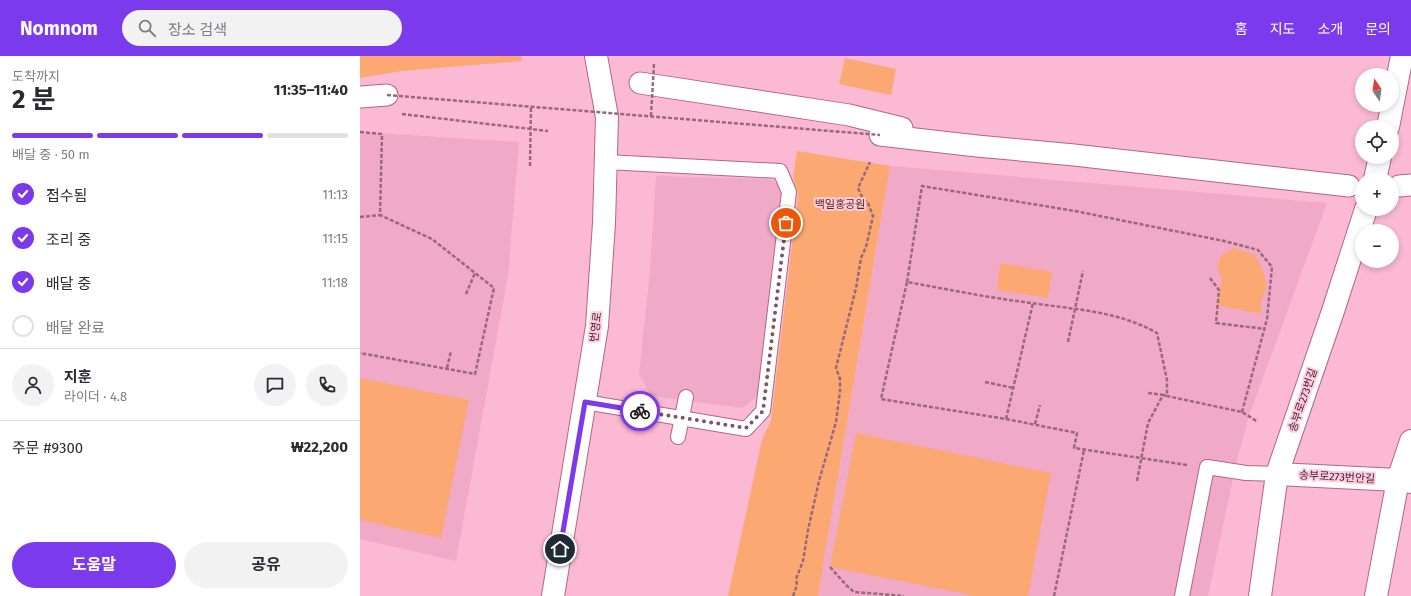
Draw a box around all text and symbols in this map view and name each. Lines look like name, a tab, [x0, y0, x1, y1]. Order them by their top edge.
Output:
search box	[122, 10, 402, 46]
text: Nomnom	[20, 17, 98, 40]
icon: search	[136, 17, 158, 39]
text: 장소 검색	[168, 21, 227, 39]
text: 홈	[1235, 21, 1248, 38]
text: 지도	[1270, 21, 1295, 38]
text: 소개	[1317, 21, 1343, 38]
text: 문의	[1365, 21, 1391, 38]
north arrow	[1355, 68, 1399, 112]
map controls	[1355, 68, 1399, 268]
text: 도착까지	[12, 69, 60, 84]
text: 11:35–11:40	[273, 81, 348, 99]
text: 2 분	[12, 84, 56, 115]
button: locate	[1355, 120, 1399, 164]
text: 배달 중 · 50 m	[12, 147, 90, 162]
button: +	[1355, 172, 1399, 216]
icon: check	[12, 183, 34, 205]
text: 접수됨	[46, 187, 87, 205]
text: 11:13	[322, 187, 348, 202]
park label: 백일홍공원	[815, 198, 865, 211]
pin	[769, 206, 803, 240]
icon: bag	[775, 212, 797, 234]
button: −	[1355, 224, 1399, 268]
icon: check	[12, 227, 34, 249]
text: 조리 중	[46, 231, 91, 249]
text: 11:15	[322, 231, 348, 246]
icon: check	[12, 271, 34, 293]
text: 배달 중	[46, 275, 91, 293]
text: 11:18	[322, 275, 348, 290]
street label: 번영로	[588, 311, 604, 343]
text: 배달 완료	[46, 319, 105, 337]
button: person	[12, 364, 54, 406]
button: chat	[254, 364, 296, 406]
button: phone	[306, 364, 348, 406]
street label: 송부로273번길	[1286, 367, 1320, 433]
text: 지훈	[64, 368, 92, 386]
text: 라이더 · 4.8	[64, 389, 127, 404]
courier	[620, 391, 660, 431]
icon: bike	[629, 400, 651, 422]
text: ₩22,200	[291, 438, 348, 456]
text: 주문 #9300	[12, 439, 83, 457]
street label: 송부로273번안길	[1299, 469, 1375, 485]
pin	[543, 532, 577, 566]
icon: home	[549, 538, 571, 560]
button: 도움말	[12, 542, 176, 588]
button: 공유	[184, 542, 348, 588]

